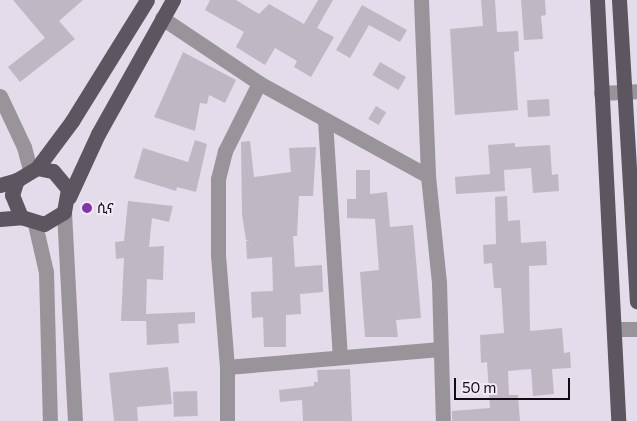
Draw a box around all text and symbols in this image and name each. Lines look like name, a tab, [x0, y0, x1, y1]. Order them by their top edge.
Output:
place label: ሲና	[97, 200, 114, 216]
marker: ሲና	[81, 202, 93, 214]
scale bar	[457, 368, 573, 400]
text: 50 m	[462, 378, 496, 396]

